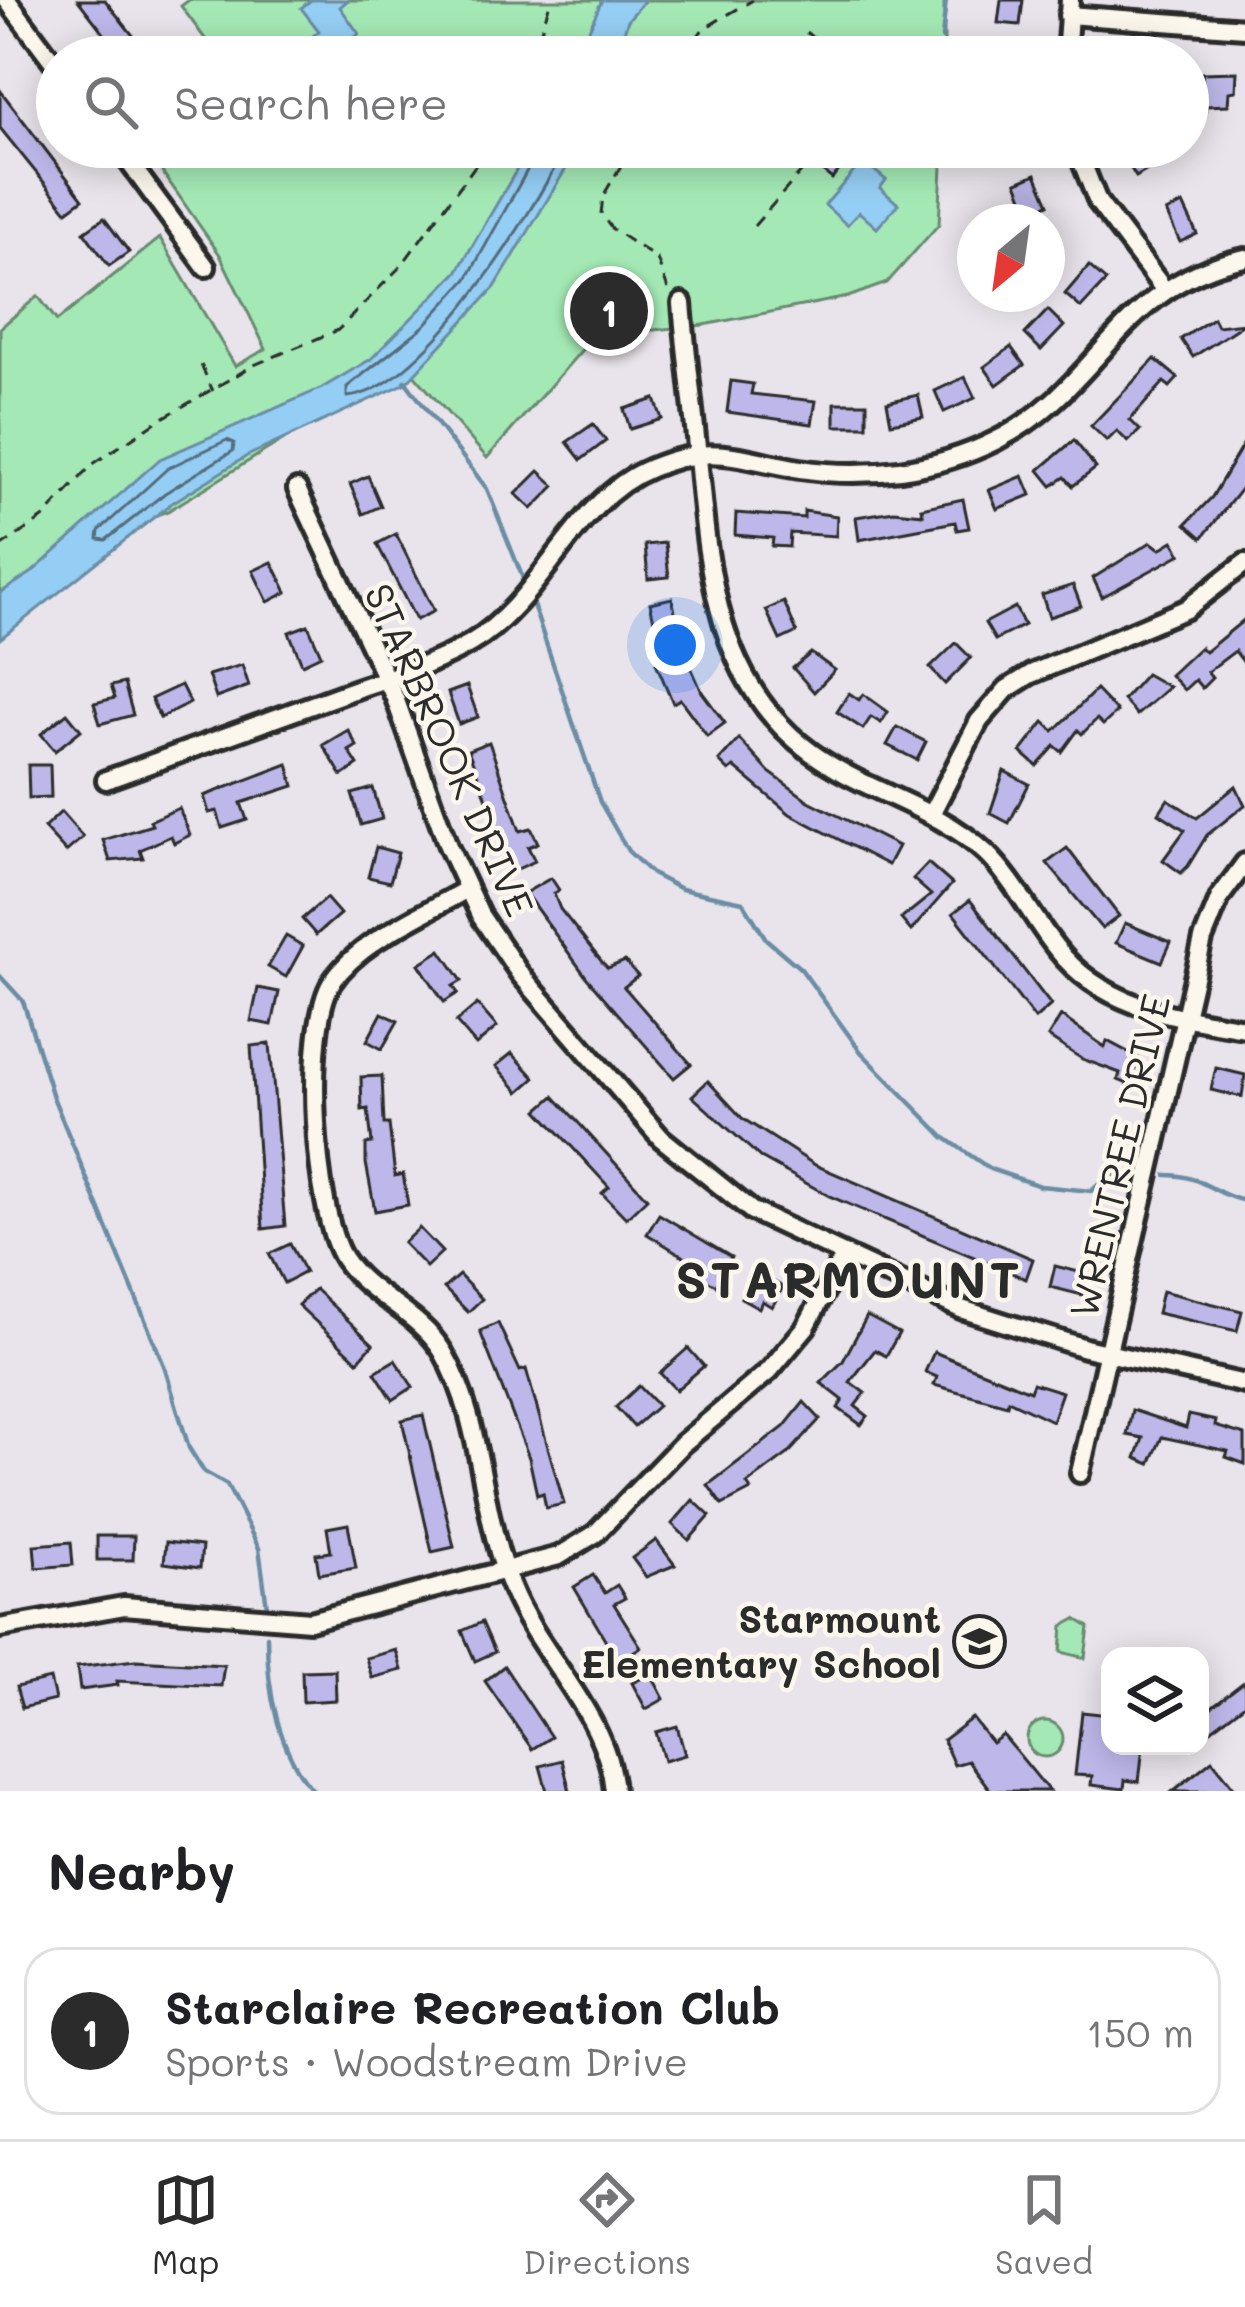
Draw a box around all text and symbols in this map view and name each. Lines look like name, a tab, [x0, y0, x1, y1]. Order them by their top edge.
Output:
search box	[36, 36, 1209, 168]
icon: search	[78, 69, 144, 135]
text: Search here	[174, 73, 448, 131]
north arrow	[957, 204, 1065, 312]
pin: 1	[570, 266, 648, 356]
street label: STARBROOK DRIVE	[354, 575, 547, 924]
your location	[645, 615, 705, 675]
street label: WRENTREE DRIVE	[1057, 989, 1181, 1322]
district label: STARMOUNT	[675, 1244, 1023, 1311]
place label: Starmount Elementary School	[581, 1592, 941, 1688]
school or university icon: Starmount Elementary School	[952, 1613, 1008, 1669]
map controls	[1101, 1647, 1209, 1755]
button: layers	[1101, 1647, 1209, 1755]
text: Nearby	[48, 1836, 235, 1903]
text: Starclaire Recreation Club	[165, 1977, 780, 2035]
text: 1	[81, 2006, 99, 2057]
text: 150 m	[1086, 2006, 1194, 2057]
text: Sports · Woodstream Drive	[165, 2035, 688, 2086]
tab: Map	[152, 2167, 219, 2282]
tab: Directions	[523, 2167, 691, 2282]
tab: Saved	[995, 2167, 1093, 2282]

